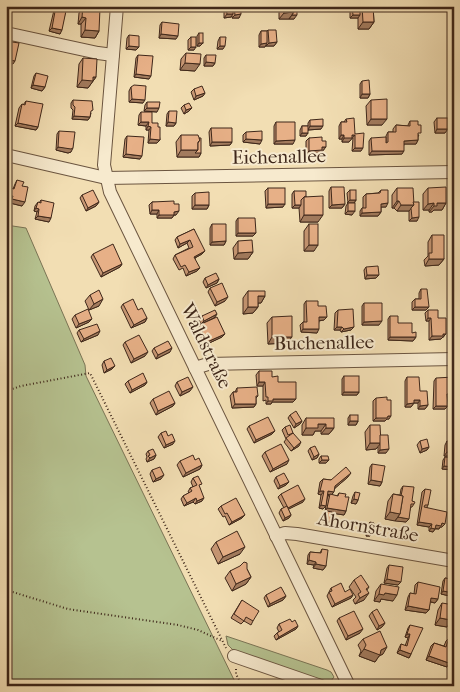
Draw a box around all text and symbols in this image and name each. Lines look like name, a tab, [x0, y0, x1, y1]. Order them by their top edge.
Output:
street label: Eichenallee	[232, 145, 326, 169]
street label: Waldstraße	[175, 299, 236, 392]
street label: Buchenallee	[274, 331, 374, 355]
street label: Ahornstraße	[315, 507, 420, 547]

